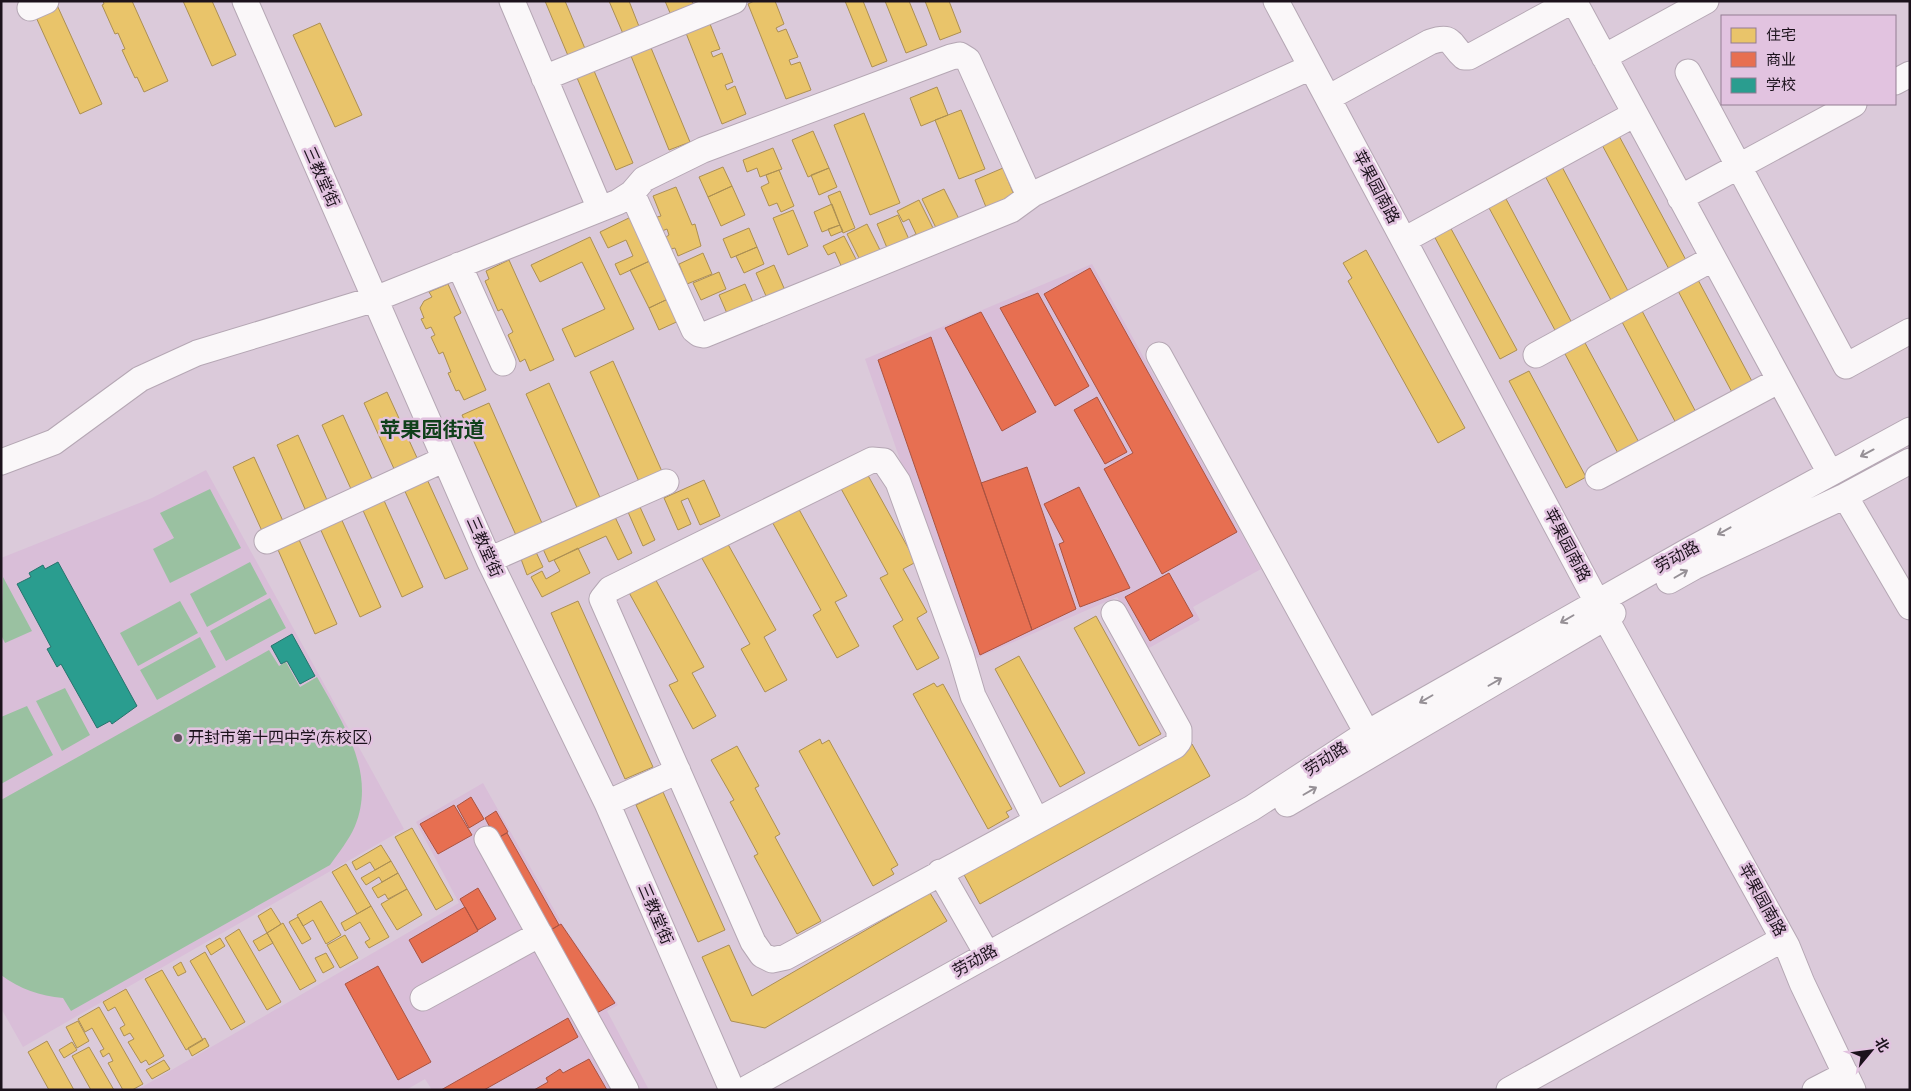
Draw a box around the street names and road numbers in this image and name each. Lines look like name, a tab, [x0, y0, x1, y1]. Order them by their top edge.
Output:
street label: 三教堂街	[297, 143, 345, 211]
street label: 苹果园南路	[1347, 146, 1405, 228]
street label: 苹果园南路	[1538, 504, 1596, 586]
street label: 三教堂街	[460, 513, 508, 581]
street label: 劳动路	[1650, 535, 1704, 579]
street label: 劳动路	[1299, 736, 1353, 782]
street label: 苹果园南路	[1732, 859, 1792, 941]
street label: 三教堂街	[631, 880, 679, 948]
street label: 劳动路	[948, 939, 1002, 983]

